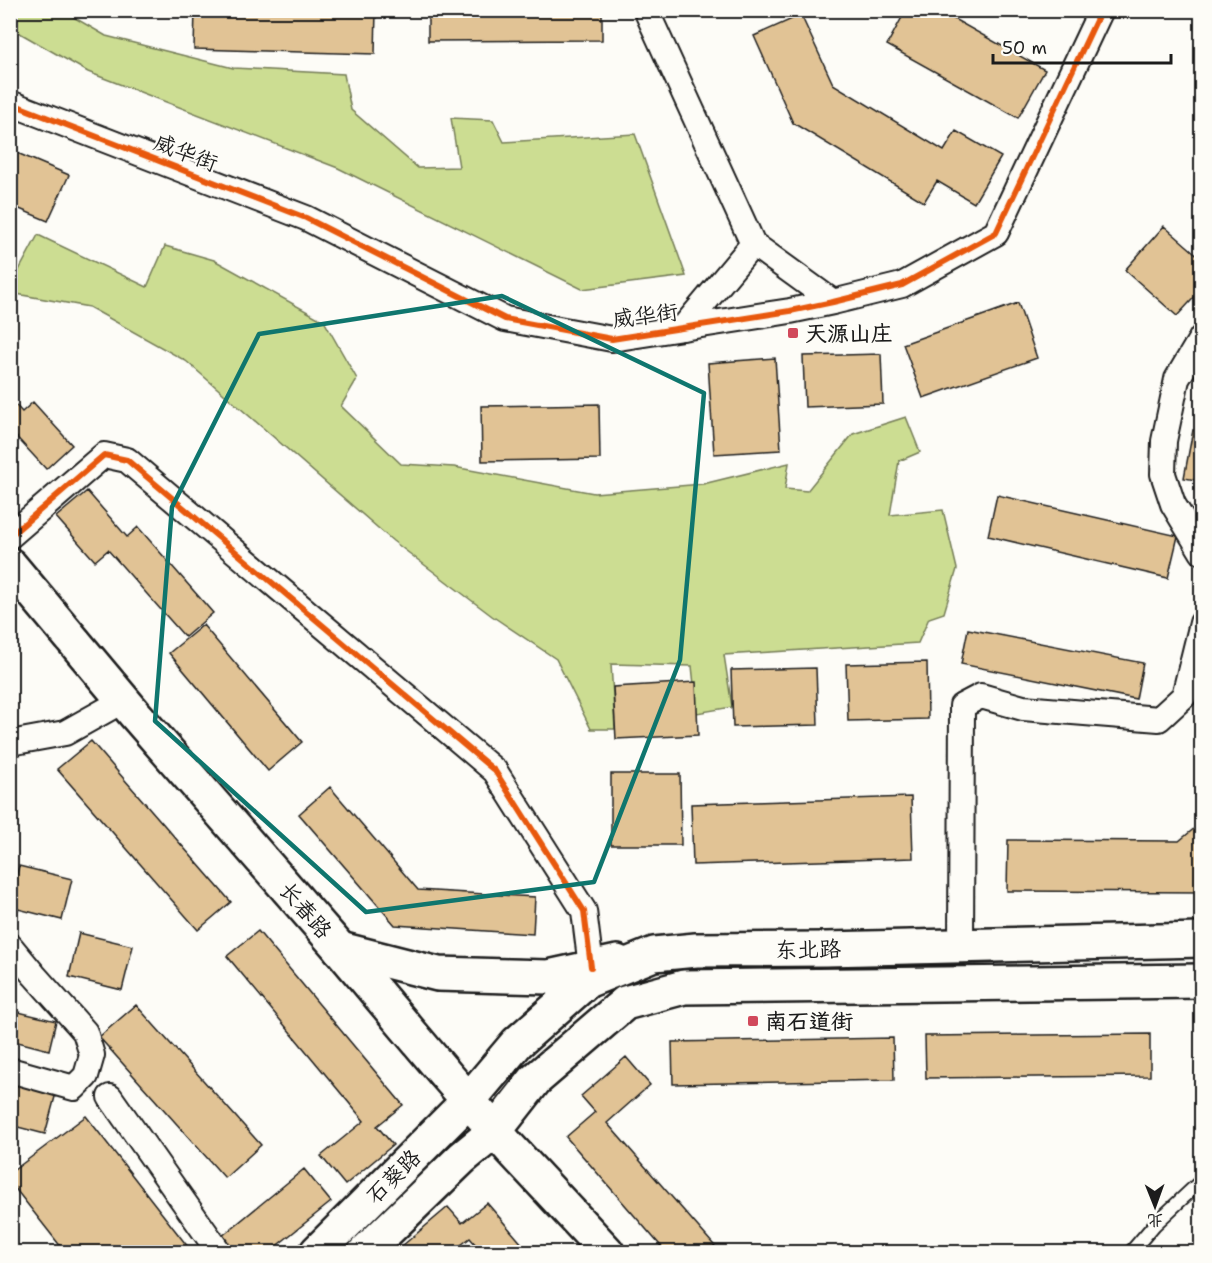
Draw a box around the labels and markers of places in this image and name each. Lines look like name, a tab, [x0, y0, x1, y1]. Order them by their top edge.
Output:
place label: 天源山庄	[805, 319, 893, 348]
marker: 天源山庄	[786, 326, 800, 340]
place label: 南石道街	[765, 1007, 853, 1036]
marker: 南石道街	[746, 1014, 760, 1028]

